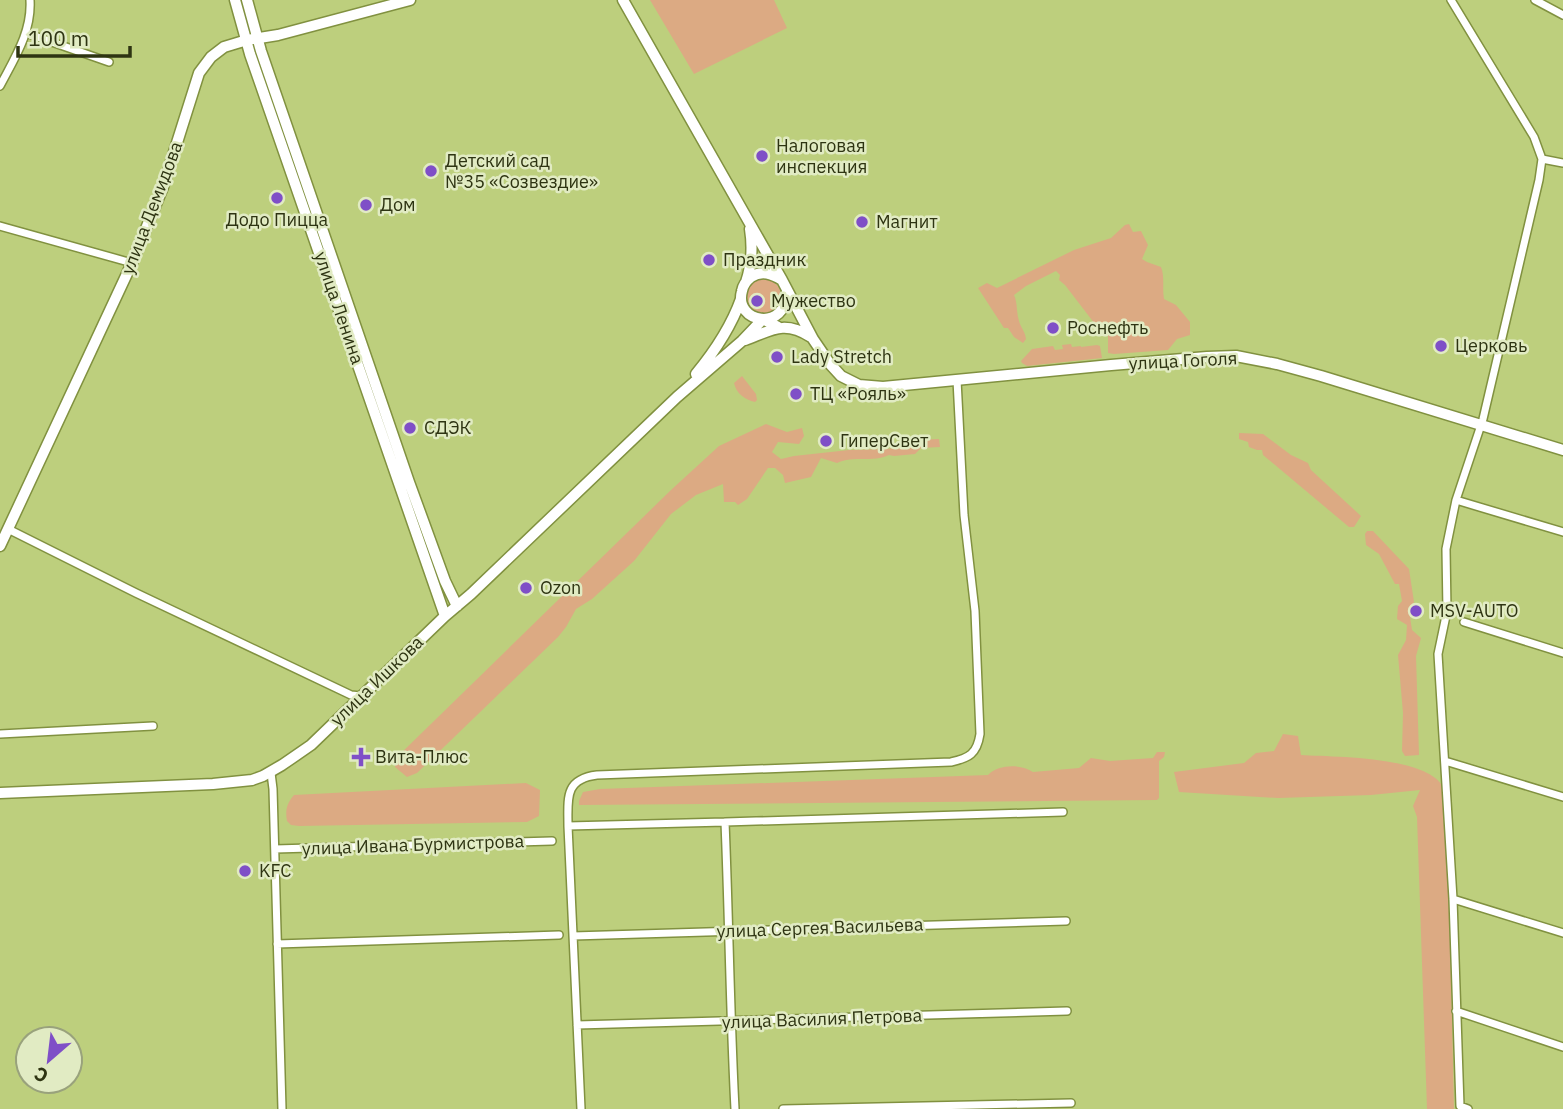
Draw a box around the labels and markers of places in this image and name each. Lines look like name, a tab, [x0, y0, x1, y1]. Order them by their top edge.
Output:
place label: Налоговая инспекция	[776, 134, 867, 178]
marker: Налоговая инспекция	[754, 148, 770, 164]
place label: Детский сад №35 «Созвездие»	[445, 149, 598, 193]
marker: Детский сад №35 «Созвездие»	[423, 163, 439, 179]
marker: Додо Пицца	[269, 190, 285, 206]
place label: Дом	[380, 193, 416, 216]
marker: Дом	[358, 197, 374, 213]
place label: Додо Пицца	[226, 208, 329, 231]
place label: Магнит	[876, 210, 938, 233]
marker: Магнит	[854, 214, 870, 230]
place label: Праздник	[723, 248, 806, 271]
marker: Праздник	[701, 252, 717, 268]
place label: Мужество	[771, 289, 856, 312]
marker: Мужество	[749, 293, 765, 309]
place label: Роснефть	[1067, 316, 1148, 339]
marker: Роснефть	[1045, 320, 1061, 336]
place label: Церковь	[1455, 334, 1527, 357]
marker: Церковь	[1433, 338, 1449, 354]
place label: Lady Stretch	[791, 345, 892, 368]
marker: Lady Stretch	[769, 349, 785, 365]
place label: ТЦ «Рояль»	[810, 382, 906, 405]
marker: ТЦ «Рояль»	[788, 386, 804, 402]
place label: СДЭК	[424, 416, 472, 439]
marker: СДЭК	[402, 420, 418, 436]
place label: ГиперСвет	[840, 429, 929, 452]
marker: ГиперСвет	[818, 433, 834, 449]
place label: Ozon	[540, 576, 581, 599]
marker: Ozon	[518, 580, 534, 596]
place label: MSV-AUTO	[1430, 599, 1519, 622]
marker: MSV-AUTO	[1408, 603, 1424, 619]
place label: Вита-Плюс	[375, 745, 468, 768]
marker: Вита-Плюс	[353, 749, 369, 765]
place label: KFC	[259, 859, 291, 882]
marker: KFC	[237, 863, 253, 879]

